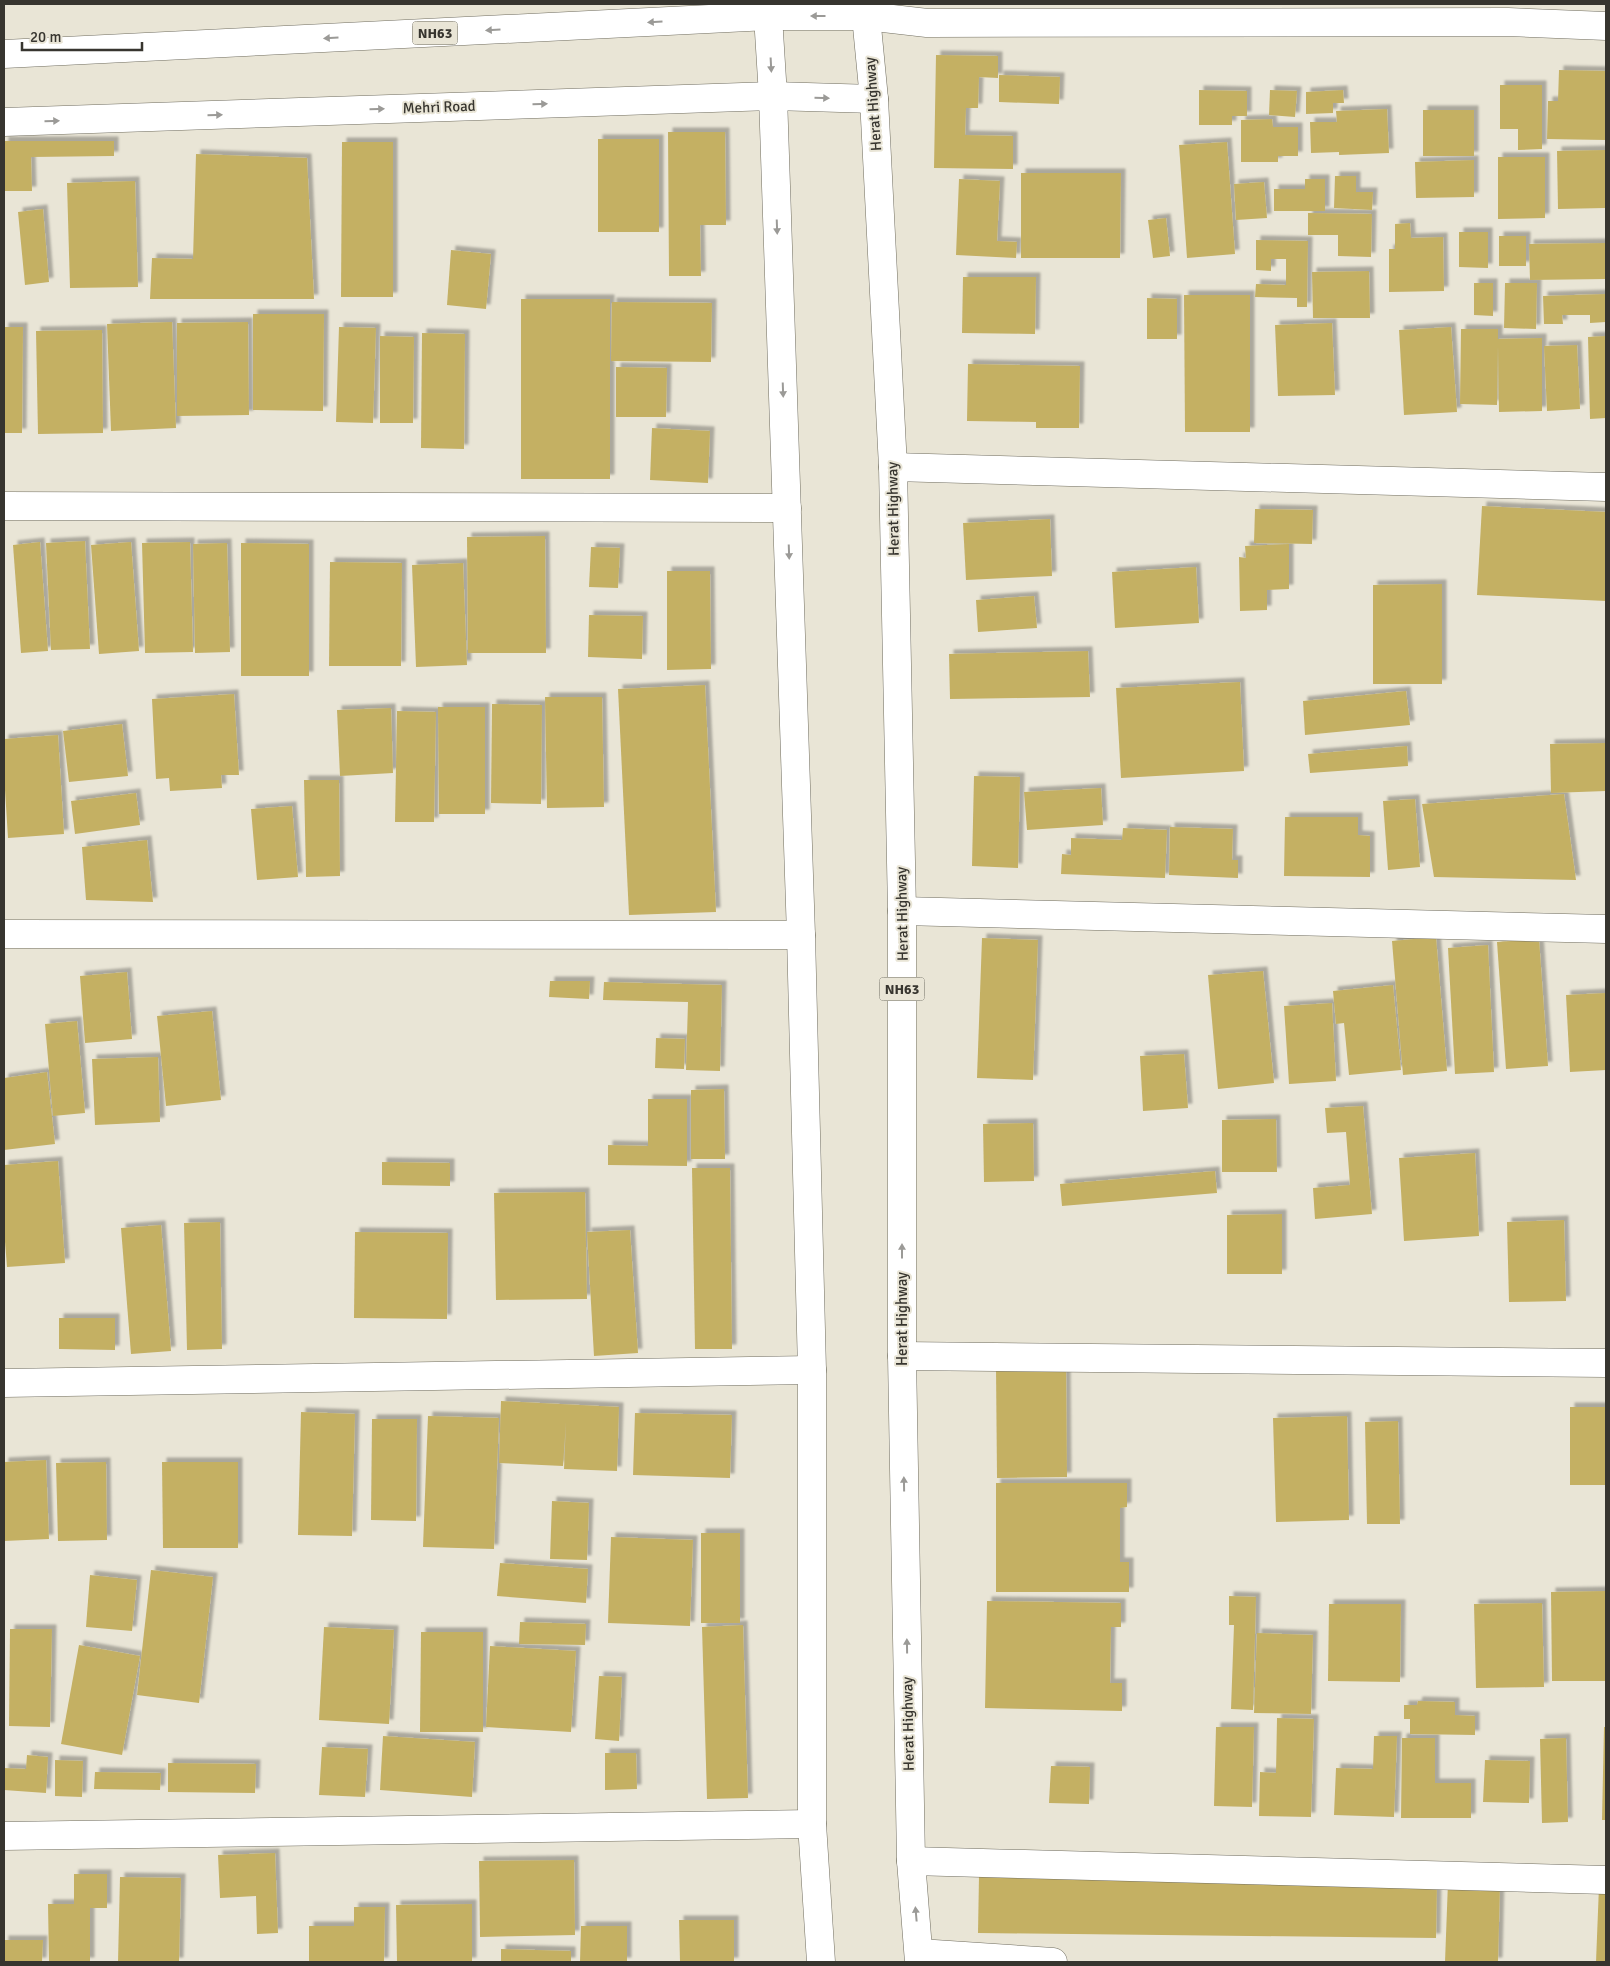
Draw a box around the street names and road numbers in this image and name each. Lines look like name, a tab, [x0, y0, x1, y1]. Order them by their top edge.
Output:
road number: NH63	[412, 22, 458, 44]
street label: Herat Highway	[861, 56, 885, 152]
street label: Mehri Road	[402, 97, 476, 117]
street label: Herat Highway	[883, 462, 903, 556]
street label: Herat Highway	[892, 867, 912, 961]
road number: NH63	[880, 978, 924, 1001]
street label: Herat Highway	[893, 1272, 911, 1366]
street label: Herat Highway	[898, 1677, 918, 1771]

